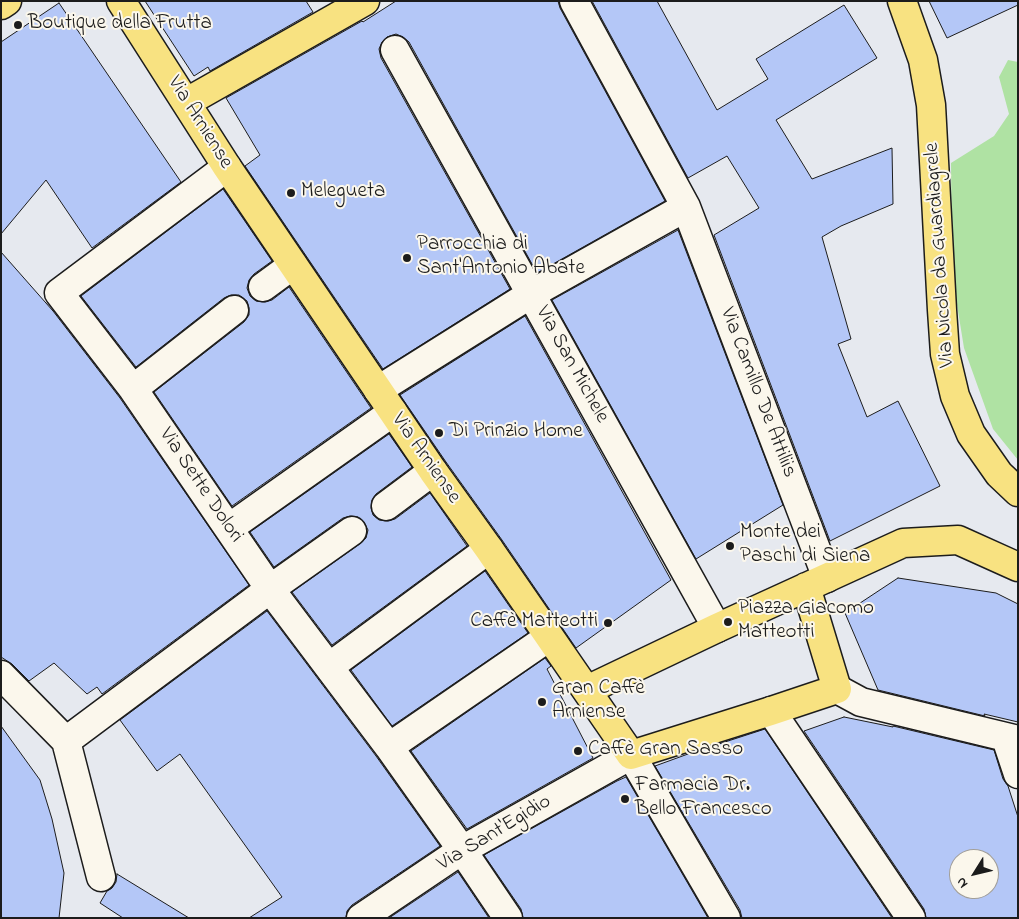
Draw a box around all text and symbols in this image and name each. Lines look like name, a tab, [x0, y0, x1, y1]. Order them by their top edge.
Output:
place label: Boutique della Frutta	[28, 12, 212, 38]
marker: Boutique della Frutta	[12, 19, 24, 31]
street label: Via Arniense	[161, 72, 237, 174]
street label: Via Nicola da Guardiagrele	[921, 142, 961, 368]
place label: Melegueta	[301, 180, 385, 206]
marker: Melegueta	[285, 187, 297, 199]
place label: Parrocchia di Sant'Antonio Abate	[417, 233, 585, 283]
marker: Parrocchia di Sant'Antonio Abate	[401, 252, 413, 264]
street label: Via San Michele	[528, 302, 614, 428]
street label: Via Camillo De Attiliis	[713, 304, 801, 482]
street label: Via Arniense	[385, 409, 465, 509]
place label: Di Prinzio Home	[449, 420, 583, 446]
street label: Via Sette Dolori	[152, 424, 248, 548]
marker: Di Prinzio Home	[433, 427, 445, 439]
place label: Monte dei Paschi di Siena	[740, 521, 870, 571]
marker: Monte dei Paschi di Siena	[724, 540, 736, 552]
place label: Piazza Giacomo Matteotti	[738, 597, 874, 647]
place label: Caffè Matteotti	[470, 610, 598, 636]
marker: Piazza Giacomo Matteotti	[722, 616, 734, 628]
marker: Caffè Matteotti	[602, 617, 614, 629]
place label: Gran Caffè Arniense	[552, 677, 645, 727]
marker: Gran Caffè Arniense	[536, 696, 548, 708]
place label: Caffè Gran Sasso	[588, 738, 743, 764]
marker: Caffè Gran Sasso	[572, 745, 584, 757]
place label: Farmacia Dr. Bello Francesco	[635, 774, 772, 824]
street label: Via Sant'Egidio	[434, 790, 556, 878]
marker: Farmacia Dr. Bello Francesco	[619, 793, 631, 805]
north arrow	[949, 849, 999, 899]
text: N	[951, 873, 974, 893]

